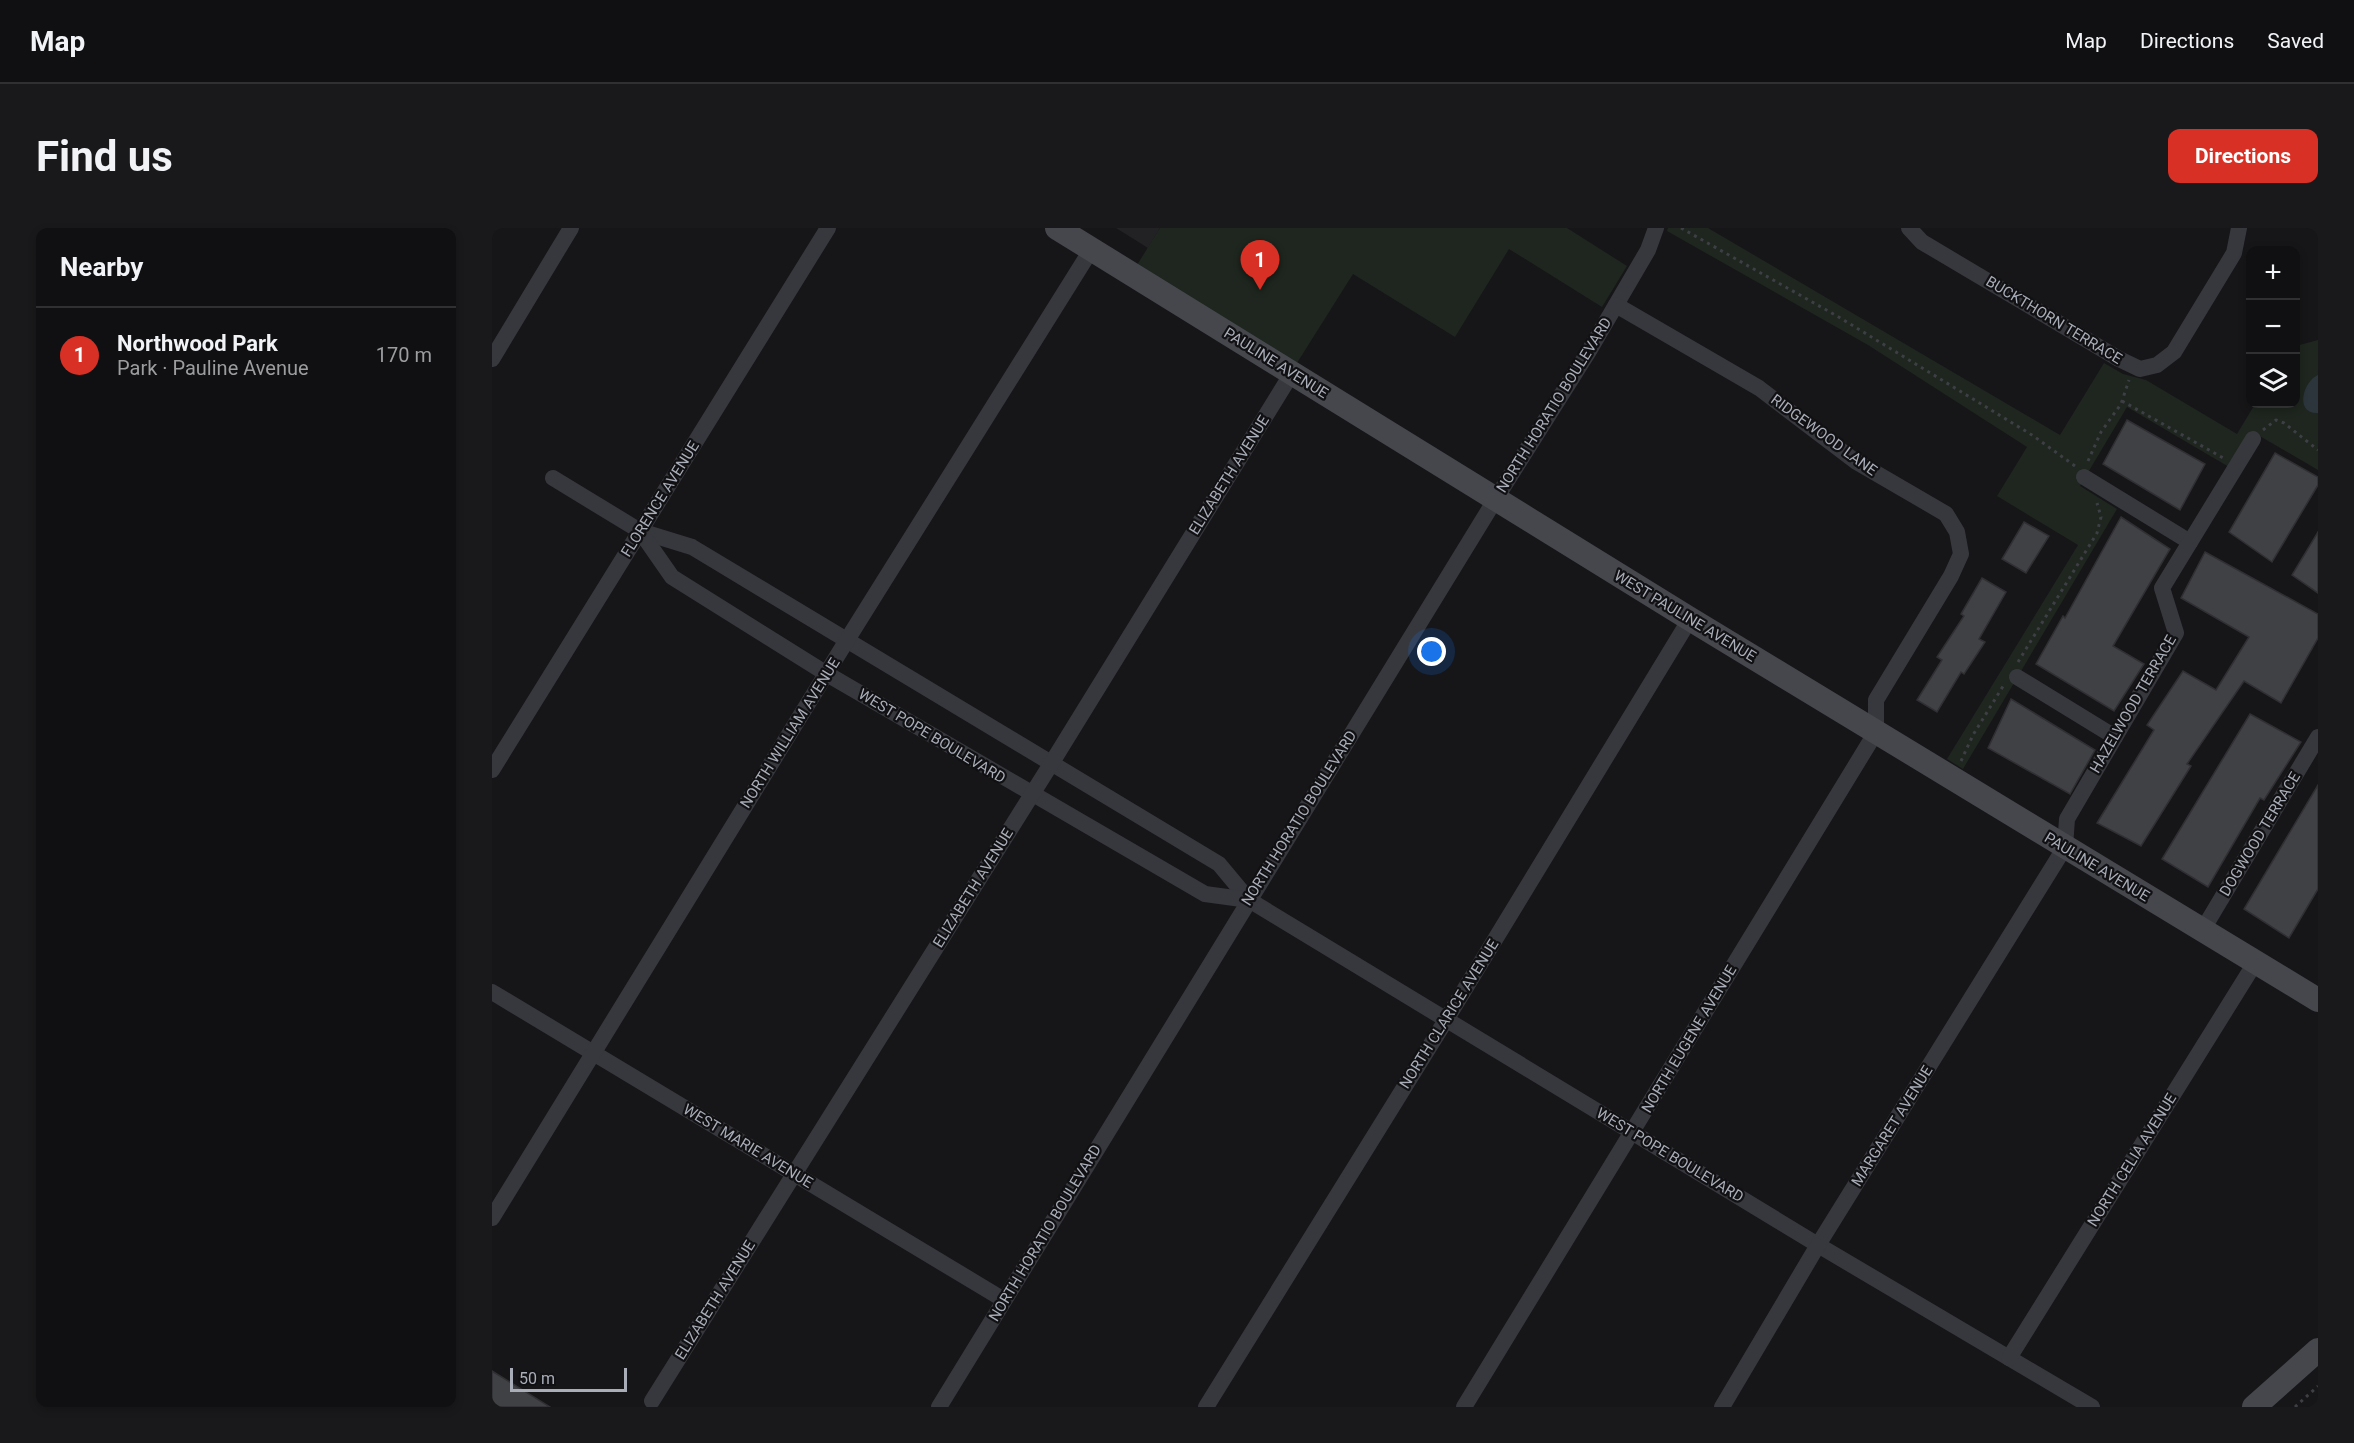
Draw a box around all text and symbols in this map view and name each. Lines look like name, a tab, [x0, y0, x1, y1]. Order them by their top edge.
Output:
text: Map	[30, 25, 85, 58]
text: Map	[2065, 29, 2107, 53]
text: Directions	[2140, 29, 2234, 53]
text: Saved	[2267, 29, 2324, 53]
button: Directions	[2168, 129, 2318, 183]
text: Find us	[36, 132, 173, 181]
pin: 1	[1240, 241, 1280, 290]
map controls	[2246, 246, 2300, 408]
button: +	[2246, 246, 2300, 300]
text: Nearby	[60, 252, 143, 282]
street label: BUCKTHORN TERRACE	[1983, 272, 2126, 368]
button: −	[2246, 300, 2300, 354]
street label: NORTH HORATIO BOULEVARD	[1493, 314, 1615, 496]
street label: PAULINE AVENUE	[1221, 324, 1332, 402]
text: Northwood Park	[117, 331, 278, 356]
text: 1	[74, 343, 85, 367]
text: 170 m	[376, 343, 432, 367]
button: layers	[2246, 354, 2300, 408]
text: Park · Pauline Avenue	[117, 356, 309, 380]
street label: RIDGEWOOD LANE	[1767, 390, 1881, 480]
street label: ELIZABETH AVENUE	[1185, 412, 1273, 538]
street label: FLORENCE AVENUE	[617, 437, 703, 560]
street label: WEST PAULINE AVENUE	[1611, 567, 1760, 666]
street label: HAZELWOOD TERRACE	[2086, 631, 2180, 776]
your location	[1417, 637, 1446, 666]
street label: NORTH WILLIAM AVENUE	[736, 654, 844, 811]
street label: WEST POPE BOULEVARD	[855, 685, 1009, 787]
street label: NORTH HORATIO BOULEVARD	[1238, 727, 1360, 909]
street label: DOGWOOD TERRACE	[2216, 768, 2304, 899]
street label: ELIZABETH AVENUE	[929, 825, 1017, 951]
street label: PAULINE AVENUE	[2041, 829, 2153, 906]
street label: NORTH CLARICE AVENUE	[1396, 936, 1503, 1092]
street label: NORTH EUGENE AVENUE	[1638, 961, 1741, 1116]
street label: MARGARET AVENUE	[1848, 1062, 1937, 1190]
street label: NORTH CELIA AVENUE	[2084, 1090, 2181, 1230]
street label: WEST MARIE AVENUE	[680, 1100, 816, 1192]
street label: WEST POPE BOULEVARD	[1593, 1104, 1747, 1206]
street label: NORTH HORATIO BOULEVARD	[985, 1141, 1105, 1325]
street label: ELIZABETH AVENUE	[671, 1237, 759, 1363]
scale bar	[510, 1365, 627, 1392]
text: 50 m	[519, 1369, 555, 1388]

